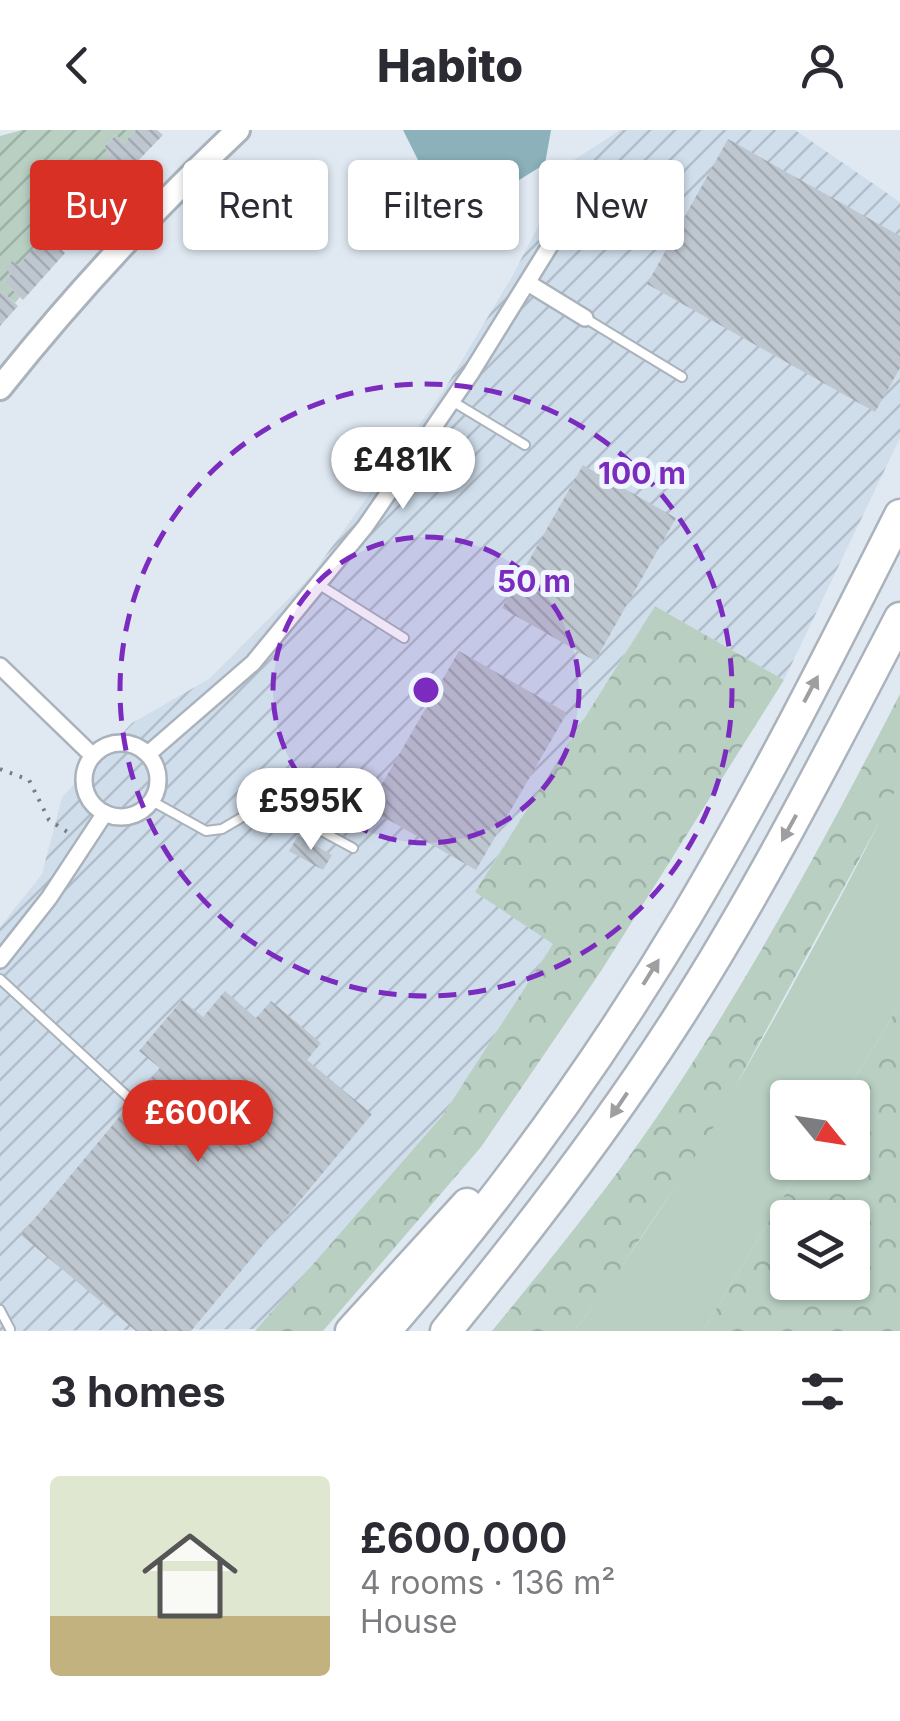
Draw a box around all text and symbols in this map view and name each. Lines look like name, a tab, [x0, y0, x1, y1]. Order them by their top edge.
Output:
icon: back	[50, 38, 105, 93]
text: Habito	[377, 38, 523, 93]
icon: person	[795, 38, 850, 93]
chip: Buy	[30, 160, 163, 250]
chip: Rent	[183, 160, 328, 250]
chip: Filters	[348, 160, 519, 250]
chip: New	[539, 160, 684, 250]
pin: £481K	[333, 427, 473, 512]
text: £481K	[353, 440, 453, 479]
text: 100 m	[598, 455, 686, 491]
text: 50 m	[497, 563, 571, 599]
centre of rings	[408, 672, 444, 708]
one-way arrow	[802, 674, 819, 703]
pin: £595K	[241, 768, 381, 853]
text: £595K	[258, 781, 364, 820]
one-way arrow	[781, 813, 798, 842]
one-way arrow	[642, 958, 660, 986]
pin: £600K	[128, 1080, 268, 1165]
north arrow	[770, 1080, 870, 1180]
map controls	[770, 1080, 870, 1300]
one-way arrow	[611, 1091, 629, 1118]
text: £600K	[144, 1093, 252, 1132]
button: layers	[770, 1200, 870, 1300]
icon: filters	[795, 1364, 850, 1419]
text: 3 homes	[50, 1366, 226, 1417]
text: £600,000	[360, 1512, 567, 1563]
icon: home	[130, 1516, 250, 1636]
text: 4 rooms · 136 m²	[360, 1563, 616, 1602]
text: House	[360, 1602, 457, 1641]

